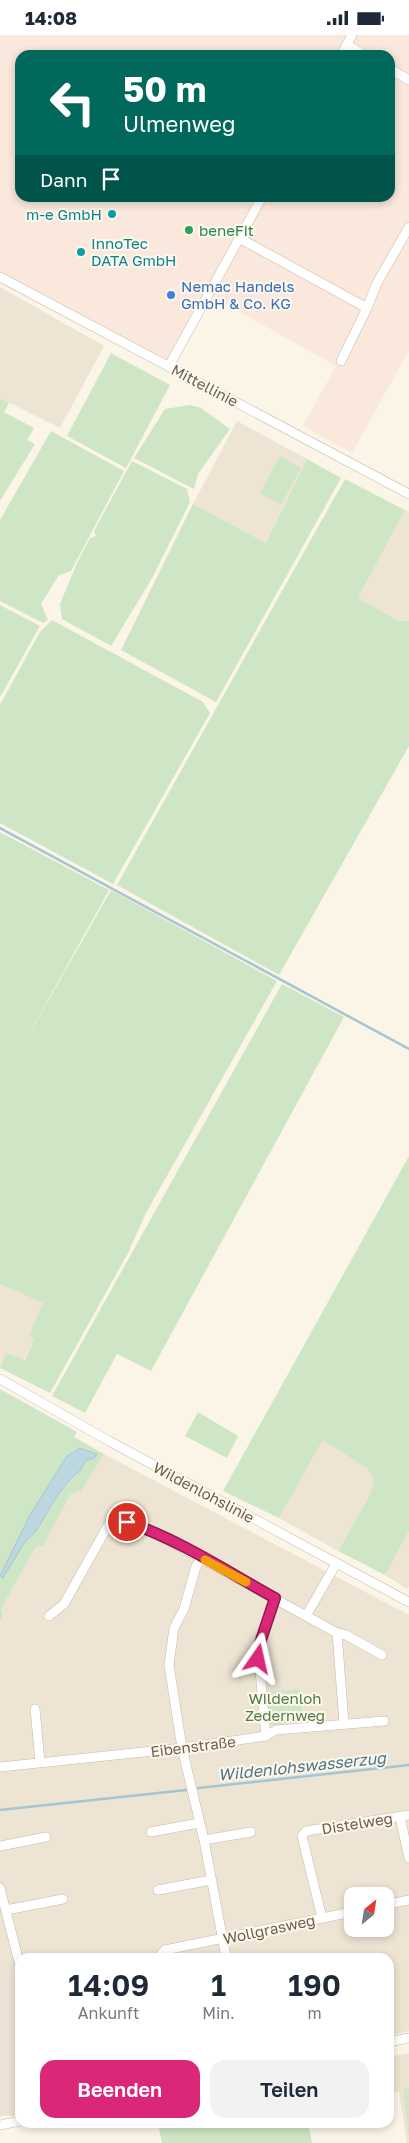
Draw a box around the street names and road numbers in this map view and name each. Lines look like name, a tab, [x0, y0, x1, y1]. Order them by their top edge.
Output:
street label: Mittellinie	[169, 360, 242, 410]
street label: Wildenlohslinie	[150, 1458, 258, 1526]
street label: Eibenstraße	[149, 1732, 237, 1760]
street label: Distelweg	[320, 1808, 394, 1838]
street label: Wollgrasweg	[221, 1910, 317, 1948]

